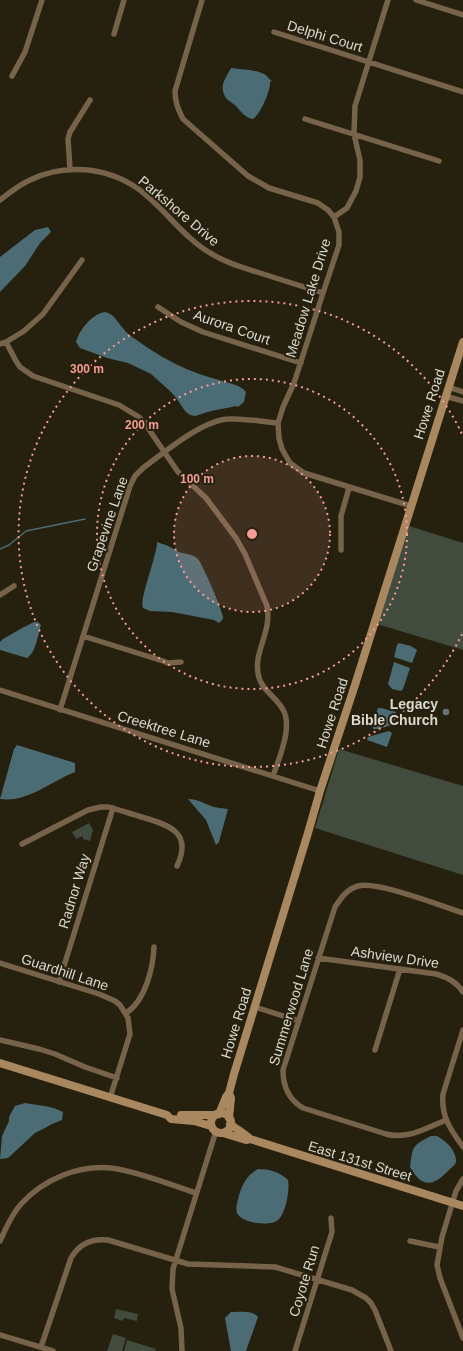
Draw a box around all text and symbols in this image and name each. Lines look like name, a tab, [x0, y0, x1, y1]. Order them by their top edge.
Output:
street label: Delphi Court	[285, 17, 365, 55]
street label: Parkshore Drive	[135, 173, 223, 250]
street label: Meadow Lake Drive	[282, 236, 334, 360]
street label: Aurora Court	[192, 306, 273, 348]
text: 300 m	[70, 362, 104, 376]
street label: Howe Road	[410, 367, 448, 441]
text: 200 m	[125, 418, 159, 432]
text: 100 m	[180, 472, 214, 486]
street label: Grapevine Lane	[83, 474, 131, 574]
centre of rings	[245, 527, 259, 541]
street label: Howe Road	[313, 676, 351, 750]
place label: Legacy Bible Church	[351, 696, 438, 728]
street label: Creektree Lane	[116, 707, 213, 751]
marker: Legacy Bible Church	[441, 707, 451, 717]
street label: Radnor Way	[55, 852, 93, 930]
street label: Ashview Drive	[350, 943, 440, 971]
street label: Summerwood Lane	[266, 946, 316, 1067]
street label: Guardhill Lane	[19, 950, 111, 994]
street label: Howe Road	[218, 986, 254, 1060]
street label: East 131st Street	[306, 1138, 414, 1184]
street label: Coyote Run	[286, 1243, 322, 1319]

